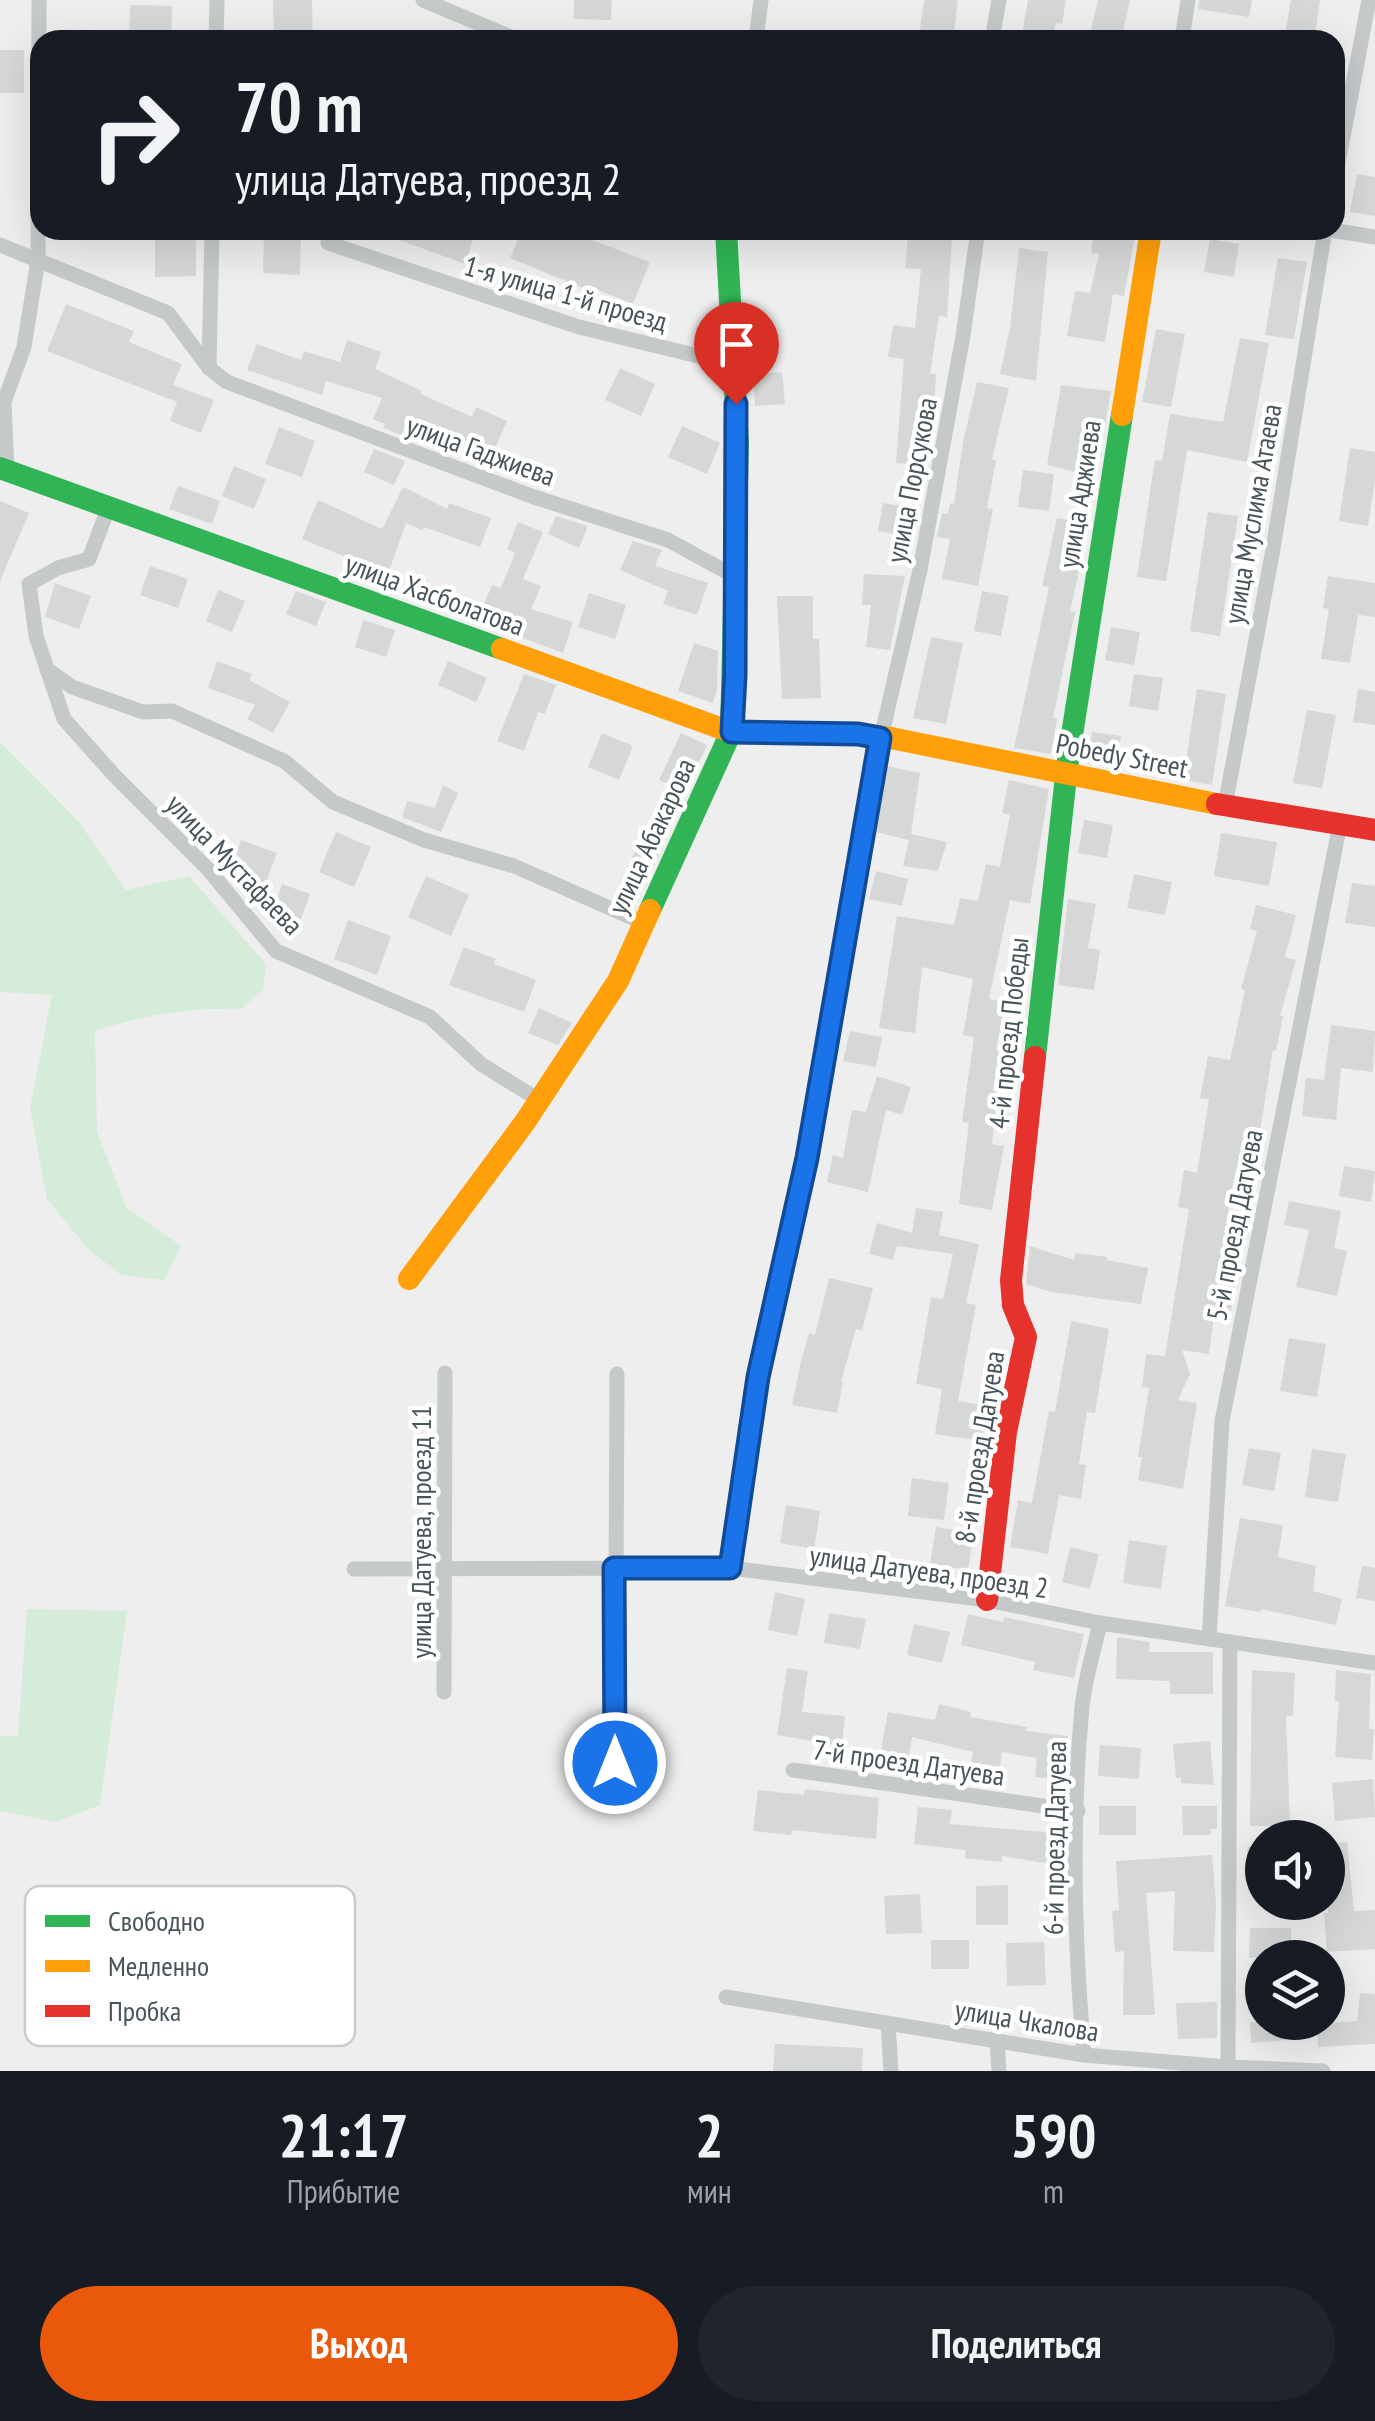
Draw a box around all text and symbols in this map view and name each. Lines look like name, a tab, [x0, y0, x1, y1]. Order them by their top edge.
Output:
text: 70 m	[235, 61, 363, 151]
icon: right	[70, 70, 200, 200]
text: улица Датуева, проезд 2	[235, 149, 621, 207]
street label: 1-я улица 1-й проезд	[460, 246, 672, 340]
pin	[694, 302, 779, 405]
icon: arrive	[709, 317, 764, 372]
street label: улица Порсукова	[877, 394, 945, 566]
street label: улица Муслима Атаева	[1214, 401, 1290, 627]
street label: улица Гаджиева	[402, 406, 560, 494]
street label: улица Аджиева	[1049, 417, 1109, 571]
street label: улица Хасболатова	[340, 544, 530, 644]
street label: Pobedy Street	[1053, 724, 1191, 786]
street label: улица Абакарова	[599, 752, 703, 920]
street label: улица Мустафаева	[158, 786, 312, 942]
street label: 4-й проезд Победы	[980, 935, 1036, 1131]
street label: 5-й проезд Датуева	[1197, 1126, 1271, 1324]
street label: 8-й проезд Датуева	[946, 1348, 1012, 1546]
street label: улица Датуева, проезд 11	[402, 1405, 439, 1659]
street label: улица Датуева, проезд 2	[807, 1536, 1051, 1606]
position arrow	[563, 1711, 667, 1815]
street label: 7-й проезд Датуева	[811, 1730, 1007, 1794]
street label: 6-й проезд Датуева	[1034, 1741, 1074, 1935]
map controls	[1245, 1820, 1345, 2040]
button: sound	[1245, 1820, 1345, 1920]
legend	[25, 1886, 355, 2046]
text: Свободно	[108, 1902, 205, 1939]
button: layers	[1245, 1940, 1345, 2040]
text: Медленно	[108, 1947, 209, 1984]
street label: улица Чкалова	[952, 1990, 1102, 2050]
text: Пробка	[108, 1992, 181, 2029]
text: 21:17	[279, 2096, 408, 2174]
text: 2	[695, 2096, 724, 2174]
text: 590	[1010, 2096, 1096, 2174]
text: Прибытие	[287, 2170, 400, 2212]
text: мин	[687, 2170, 732, 2212]
text: m	[1043, 2170, 1064, 2212]
button: Выход	[40, 2286, 678, 2401]
button: Поделиться	[698, 2286, 1335, 2401]

